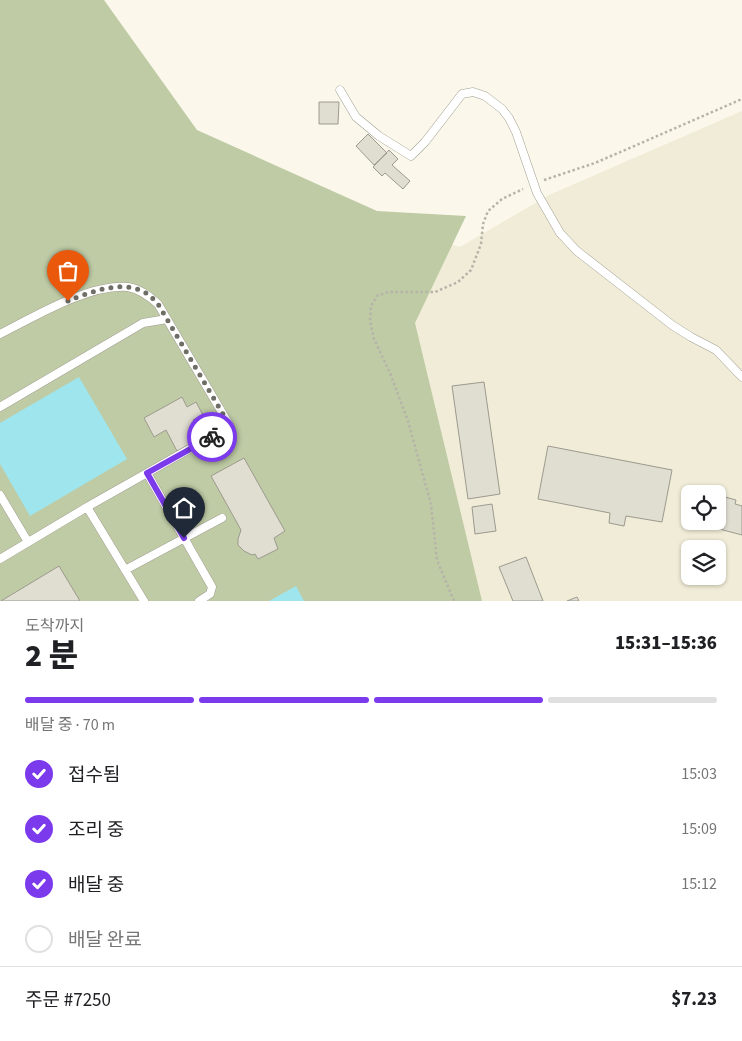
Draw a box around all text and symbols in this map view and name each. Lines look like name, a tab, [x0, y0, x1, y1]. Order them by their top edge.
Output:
pin	[47, 250, 89, 301]
icon: bag	[54, 257, 82, 285]
courier	[187, 412, 237, 462]
icon: bike	[198, 423, 226, 451]
map controls	[681, 485, 726, 585]
button: locate	[681, 485, 726, 530]
pin	[163, 487, 205, 538]
icon: home	[170, 494, 198, 522]
button: layers	[681, 540, 726, 585]
text: 도착까지	[25, 615, 84, 637]
text: 15:31–15:36	[615, 630, 717, 657]
text: 2 분	[25, 633, 78, 679]
text: 배달 중 · 70 m	[25, 714, 115, 736]
icon: check	[25, 760, 53, 788]
text: 접수됨	[68, 762, 120, 789]
text: 15:03	[681, 763, 717, 785]
icon: check	[25, 815, 53, 843]
text: 조리 중	[68, 817, 124, 844]
text: 15:09	[681, 818, 717, 840]
icon: check	[25, 870, 53, 898]
text: 배달 중	[68, 872, 124, 899]
text: 15:12	[681, 873, 717, 895]
text: 배달 완료	[68, 927, 142, 954]
text: $7.23	[671, 986, 717, 1013]
text: 주문 #7250	[25, 987, 111, 1014]

